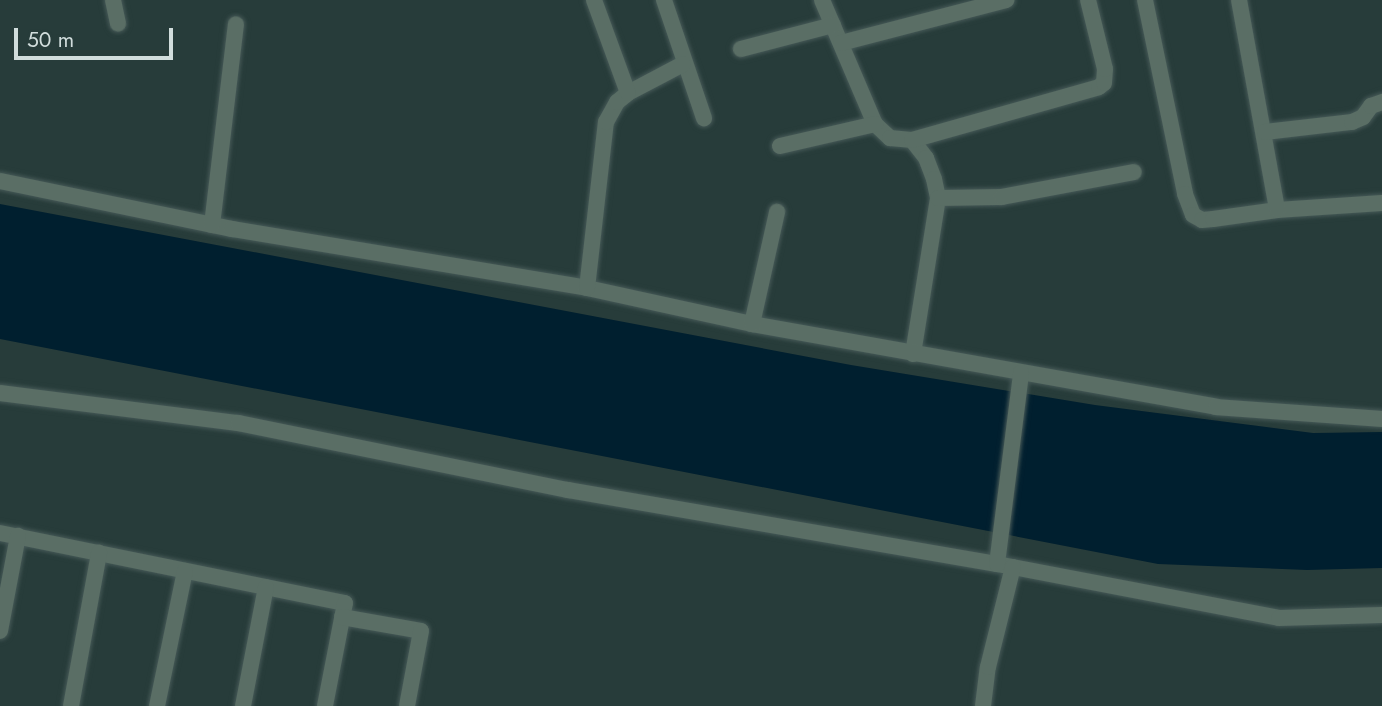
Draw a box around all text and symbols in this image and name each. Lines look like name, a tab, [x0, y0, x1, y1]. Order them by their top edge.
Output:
scale bar	[18, 14, 177, 58]
text: 50 m	[27, 25, 74, 55]

